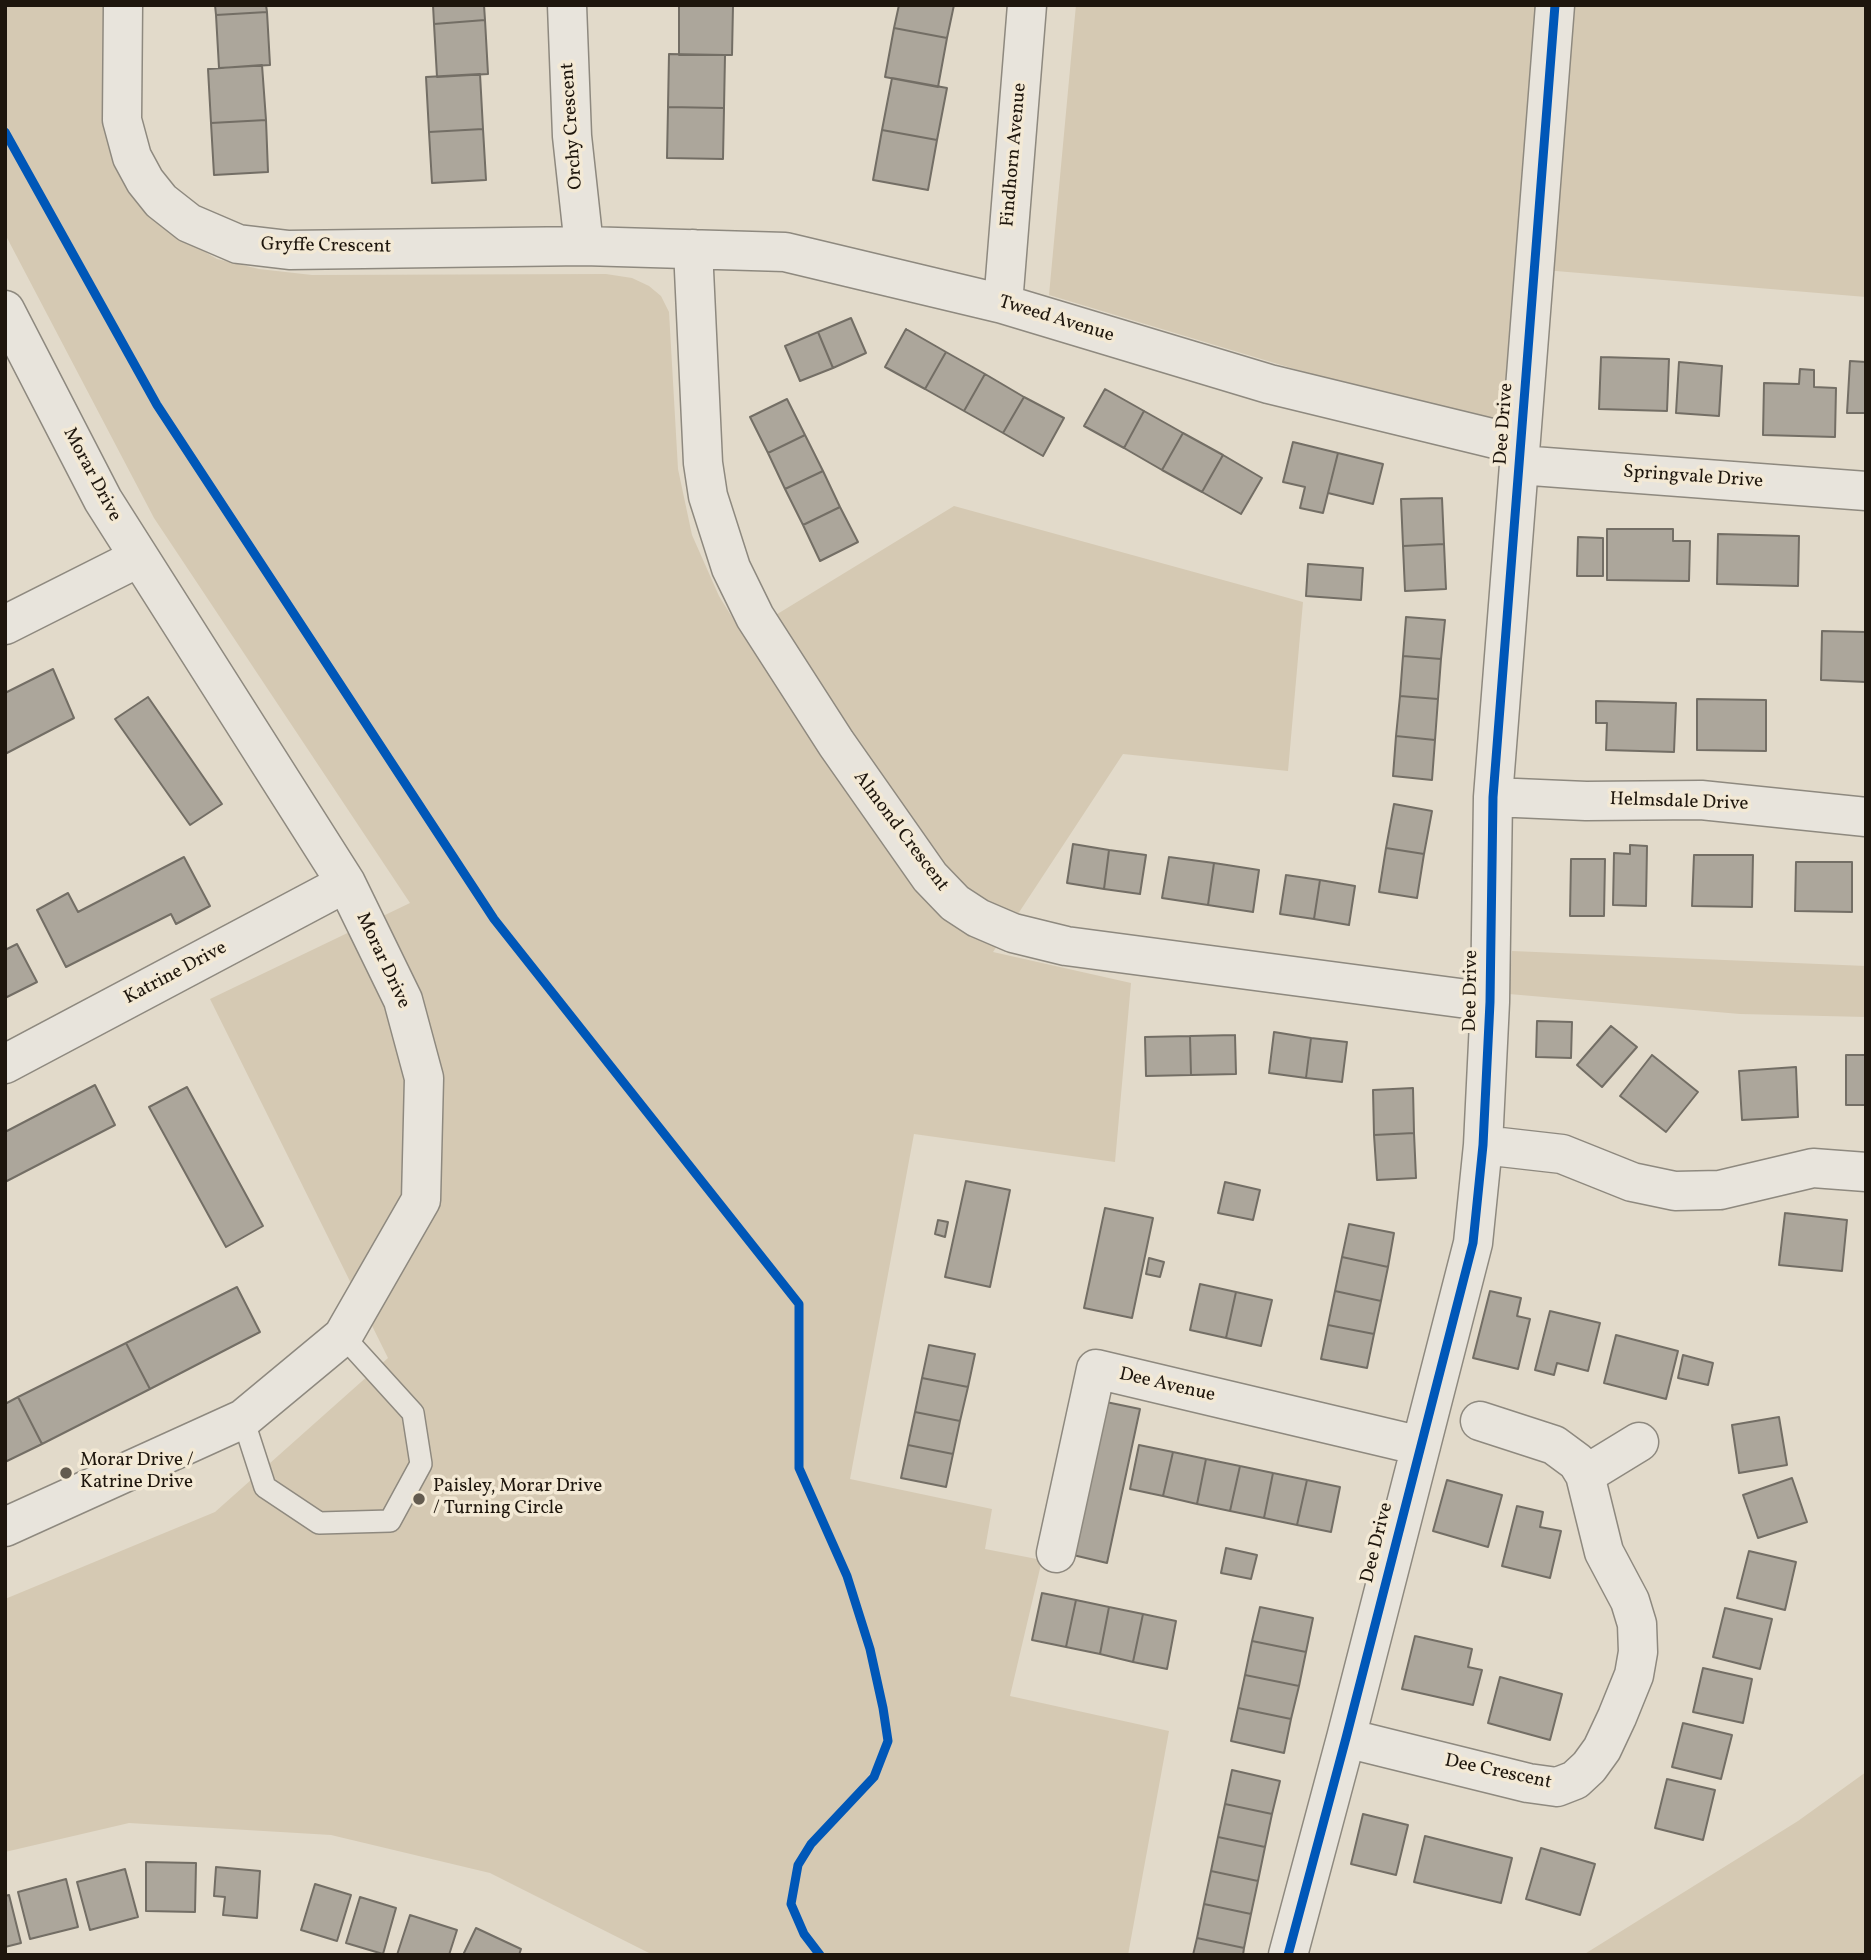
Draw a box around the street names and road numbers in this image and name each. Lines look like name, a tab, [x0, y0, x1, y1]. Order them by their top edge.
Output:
street label: Orchy Crescent	[557, 62, 589, 190]
street label: Findhorn Avenue	[997, 82, 1033, 228]
street label: Gryffe Crescent	[261, 234, 391, 260]
street label: Tweed Avenue	[996, 292, 1116, 348]
street label: Dee Drive	[1491, 382, 1519, 466]
street label: Morar Drive	[57, 424, 125, 526]
street label: Springvale Drive	[1622, 462, 1764, 494]
street label: Almond Crescent	[847, 767, 953, 897]
street label: Helmsdale Drive	[1609, 789, 1749, 817]
street label: Morar Drive	[350, 910, 414, 1012]
street label: Katrine Drive	[121, 937, 231, 1011]
street label: Dee Drive	[1460, 950, 1484, 1032]
street label: Dee Avenue	[1117, 1364, 1217, 1408]
street label: Dee Drive	[1357, 1500, 1399, 1586]
street label: Dee Crescent	[1442, 1751, 1554, 1795]

